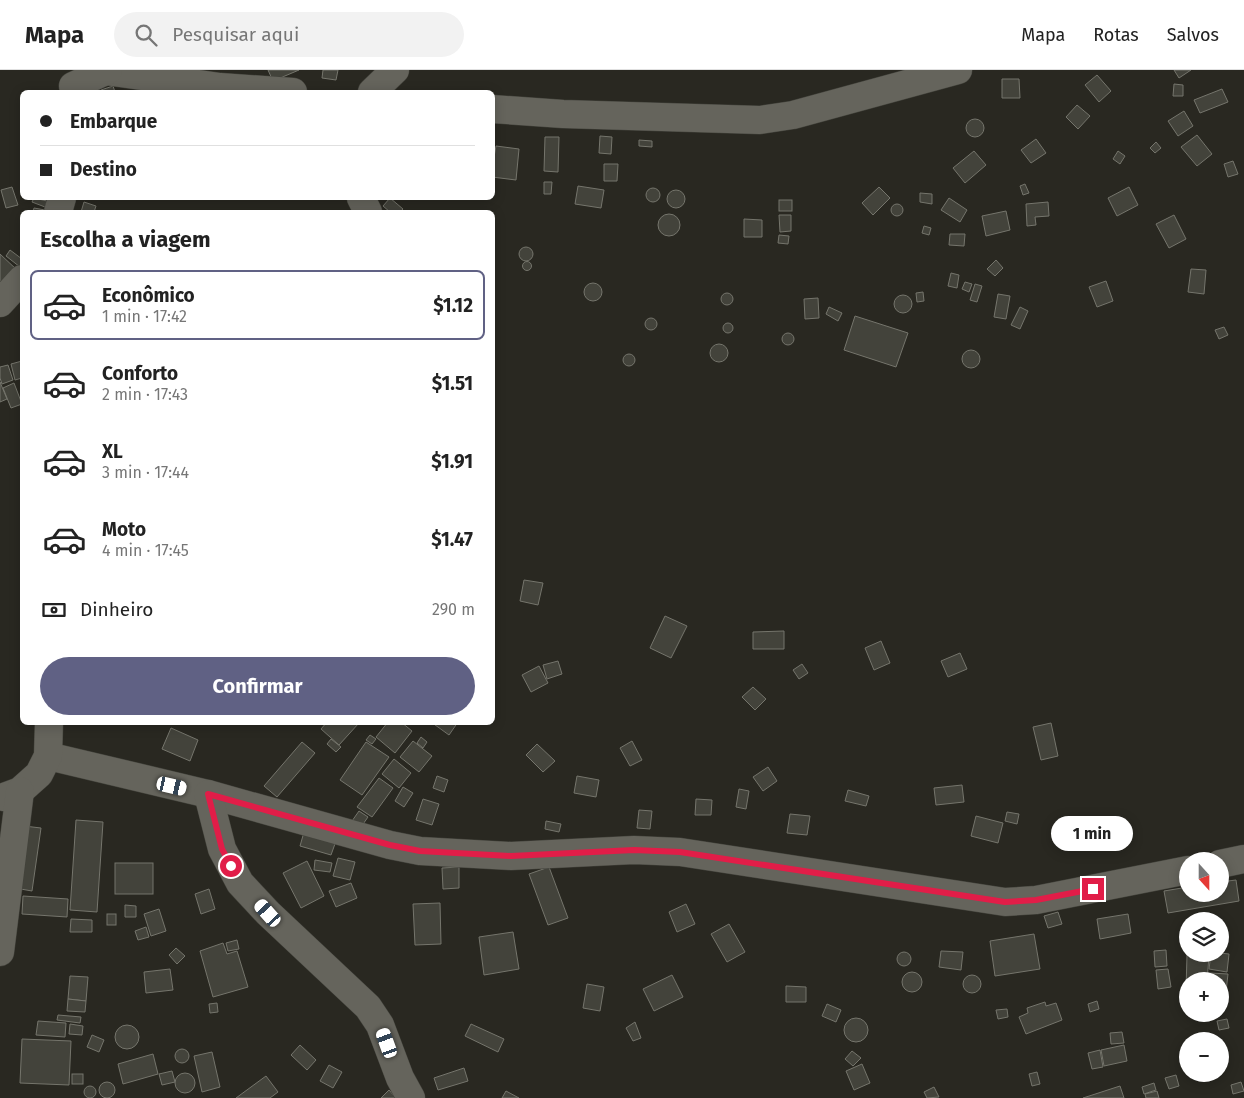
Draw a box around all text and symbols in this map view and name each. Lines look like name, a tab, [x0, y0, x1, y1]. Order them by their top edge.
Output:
search box	[114, 12, 464, 57]
text: Mapa	[25, 21, 84, 49]
icon: search	[132, 21, 160, 49]
text: Pesquisar aqui	[172, 23, 299, 46]
text: Mapa	[1021, 24, 1065, 46]
text: Rotas	[1093, 24, 1139, 46]
text: Salvos	[1167, 24, 1219, 46]
text: Embarque	[70, 110, 157, 133]
text: Destino	[70, 158, 137, 181]
text: Escolha a viagem	[40, 226, 211, 253]
icon: car	[42, 283, 87, 328]
text: Econômico	[102, 284, 195, 307]
text: $1.12	[433, 294, 473, 317]
text: 1 min · 17:42	[102, 307, 187, 326]
icon: car	[42, 361, 87, 406]
text: Conforto	[102, 362, 178, 385]
text: $1.51	[432, 372, 473, 395]
text: 2 min · 17:43	[102, 385, 188, 404]
icon: car	[42, 439, 87, 484]
text: XL	[102, 440, 123, 463]
text: $1.91	[431, 450, 473, 473]
text: 3 min · 17:44	[102, 463, 189, 482]
icon: car	[42, 517, 87, 562]
text: Moto	[102, 518, 146, 541]
text: $1.47	[431, 528, 473, 551]
text: 4 min · 17:45	[102, 541, 189, 560]
icon: cash	[40, 596, 68, 624]
text: Dinheiro	[80, 598, 153, 621]
text: 290 m	[432, 600, 475, 619]
button: Confirmar	[40, 657, 475, 715]
car	[155, 775, 188, 797]
callout: 1 min	[1052, 816, 1134, 852]
text: 1 min	[1073, 824, 1111, 843]
north arrow	[1179, 852, 1229, 902]
map controls	[1179, 852, 1229, 1082]
route start	[220, 855, 242, 877]
route end	[1082, 878, 1104, 900]
car	[252, 897, 283, 929]
button: layers	[1179, 912, 1229, 962]
button: +	[1179, 972, 1229, 1022]
car	[374, 1026, 399, 1060]
button: −	[1179, 1032, 1229, 1082]

